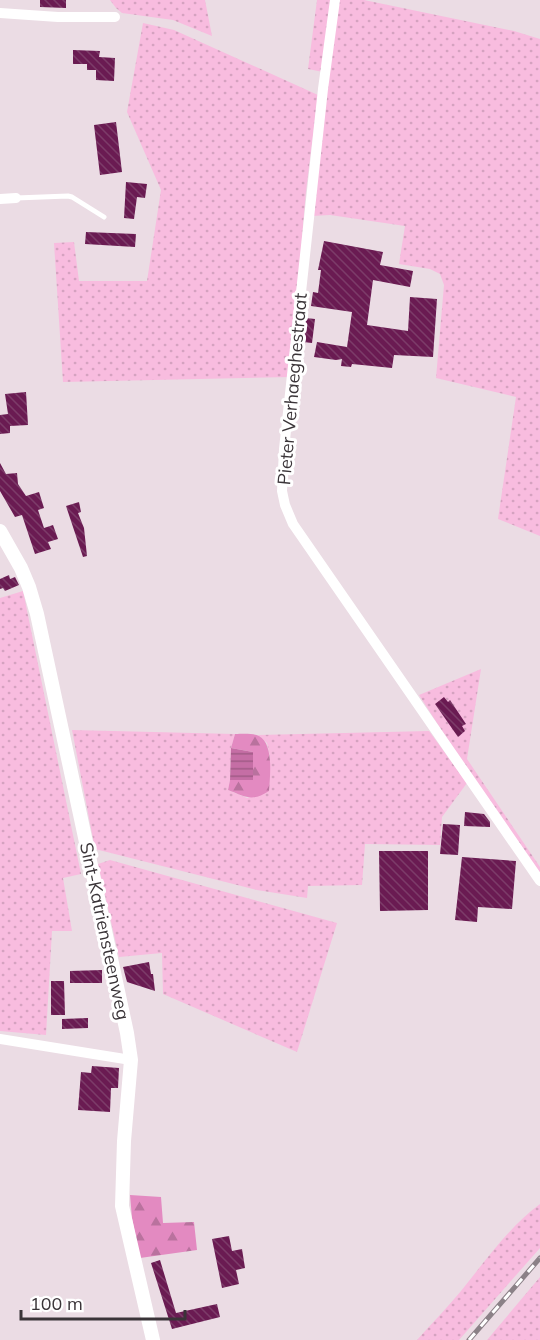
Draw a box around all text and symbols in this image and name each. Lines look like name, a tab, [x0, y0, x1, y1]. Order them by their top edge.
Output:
street label: Pieter Verhaeghestraat	[272, 292, 312, 486]
street label: Sint-Katriensteenweg	[75, 840, 135, 1022]
scale bar	[21, 1283, 184, 1321]
text: 100 m	[30, 1292, 83, 1315]

